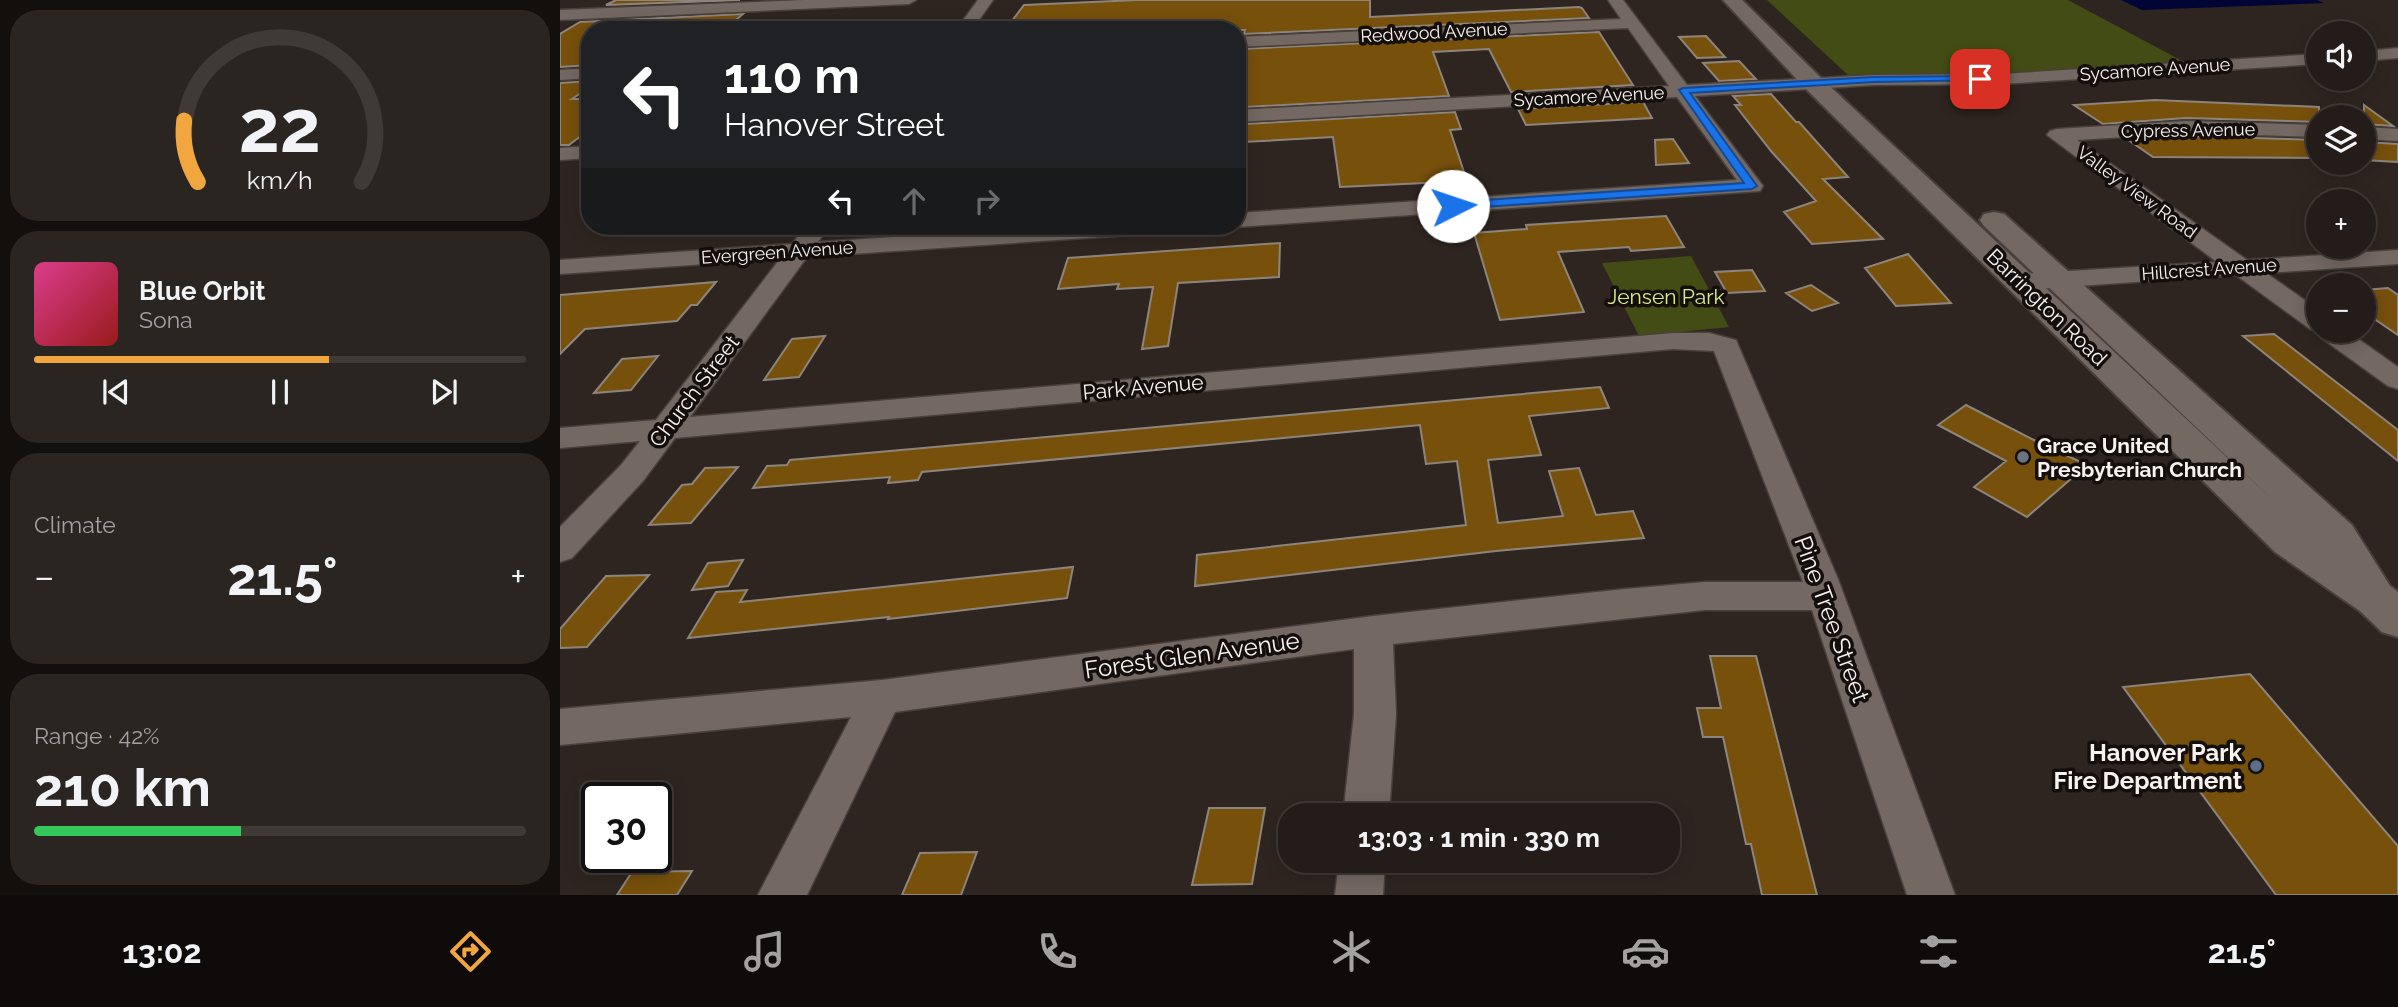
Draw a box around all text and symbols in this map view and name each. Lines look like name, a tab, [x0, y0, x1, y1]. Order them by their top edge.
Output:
street label: Redwood Avenue	[1360, 18, 1509, 46]
map controls	[2306, 21, 2376, 343]
button: sound	[2306, 21, 2376, 91]
text: 110 m	[724, 47, 860, 104]
icon: left	[609, 49, 700, 140]
pin	[1950, 49, 2010, 109]
street label: Sycamore Avenue	[2079, 53, 2231, 85]
icon: arrive	[1961, 60, 1999, 98]
street label: Sycamore Avenue	[1513, 82, 1665, 110]
text: 22	[239, 84, 321, 169]
button: layers	[2306, 105, 2376, 175]
text: Hanover Street	[724, 106, 945, 143]
street label: Cypress Avenue	[2121, 118, 2256, 142]
street label: Valley View Road	[2073, 142, 2201, 242]
text: km/h	[247, 164, 313, 194]
position arrow	[1416, 169, 1490, 243]
icon: left	[822, 182, 860, 220]
icon: ahead	[895, 182, 933, 220]
icon: right	[968, 182, 1006, 220]
button: +	[2306, 189, 2376, 259]
street label: Evergreen Avenue	[700, 236, 854, 268]
street label: Barrington Road	[1982, 243, 2112, 371]
street label: Hillcrest Avenue	[2141, 254, 2278, 284]
button: −	[2306, 273, 2376, 343]
text: Blue Orbit	[139, 276, 266, 306]
park label: Jensen Park	[1607, 284, 1725, 309]
text: Sona	[139, 306, 193, 333]
street label: Church Street	[644, 330, 744, 452]
street label: Park Avenue	[1082, 369, 1204, 405]
icon: previous	[97, 373, 135, 411]
icon: pause	[261, 373, 299, 411]
icon: next	[425, 373, 463, 411]
place label: Grace United Presbyterian Church	[2037, 433, 2242, 482]
marker: Grace United Presbyterian Church	[2015, 449, 2031, 465]
text: Climate	[34, 511, 116, 538]
street label: Pine Tree Street	[1788, 532, 1876, 706]
text: 21.5°	[227, 546, 338, 607]
text: −	[34, 554, 54, 599]
text: +	[510, 554, 526, 599]
street label: Forest Glen Avenue	[1083, 626, 1301, 684]
text: Range · 42%	[34, 722, 160, 749]
place label: Hanover Park Fire Department	[2053, 738, 2243, 795]
text: 210 km	[34, 757, 211, 818]
marker: Hanover Park Fire Department	[2248, 758, 2264, 774]
speed limit sign: 30	[581, 782, 672, 873]
text: 13:03 · 1 min · 330 m	[1358, 823, 1600, 853]
icon: directions	[446, 927, 495, 976]
icon: music	[740, 927, 789, 976]
icon: phone	[1033, 927, 1082, 976]
icon: climate	[1327, 927, 1376, 976]
icon: car	[1621, 927, 1670, 976]
icon: filters	[1914, 927, 1963, 976]
text: 13:02	[122, 933, 202, 970]
text: 21.5°	[2208, 933, 2276, 970]

